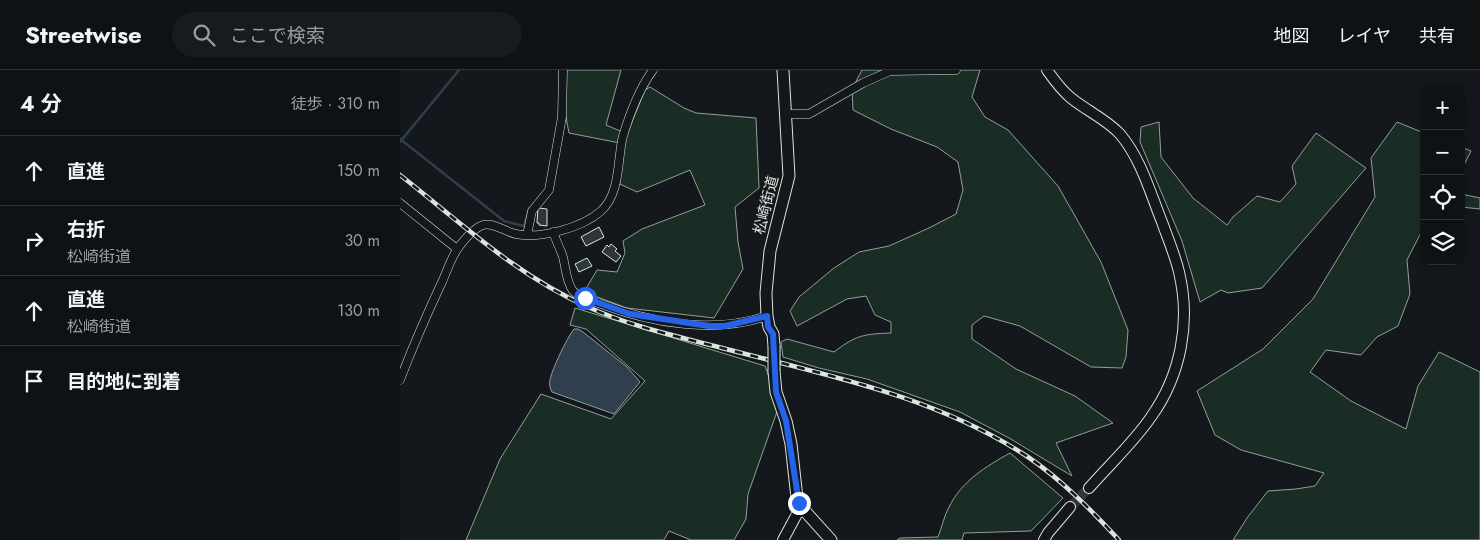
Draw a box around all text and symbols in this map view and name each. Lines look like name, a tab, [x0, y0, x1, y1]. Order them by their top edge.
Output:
search box	[172, 12, 522, 57]
text: Streetwise	[25, 17, 142, 52]
icon: search	[190, 21, 218, 49]
text: ここで検索	[230, 22, 325, 49]
text: 地図	[1274, 23, 1310, 49]
text: レイヤ	[1338, 23, 1391, 49]
text: 共有	[1419, 23, 1455, 49]
map controls	[1420, 85, 1465, 265]
button: +	[1420, 85, 1465, 130]
text: 4 分	[20, 89, 62, 119]
text: 徒歩 · 310 m	[291, 92, 380, 115]
button: −	[1420, 130, 1465, 175]
icon: ahead	[20, 157, 48, 185]
text: 直進	[67, 158, 105, 185]
text: 150 m	[337, 159, 380, 182]
street label: 松崎街道	[748, 173, 784, 237]
button: locate	[1420, 175, 1465, 220]
text: 右折	[67, 216, 105, 243]
button: layers	[1420, 220, 1465, 265]
icon: right	[20, 227, 48, 255]
text: 30 m	[344, 229, 380, 252]
text: 松崎街道	[67, 245, 131, 268]
text: 直進	[67, 286, 105, 313]
route start	[574, 287, 597, 310]
icon: ahead	[20, 297, 48, 325]
text: 130 m	[337, 299, 380, 322]
text: 松崎街道	[67, 315, 131, 338]
icon: arrive	[20, 367, 48, 395]
text: 目的地に到着	[67, 368, 181, 395]
route end	[788, 492, 811, 515]

